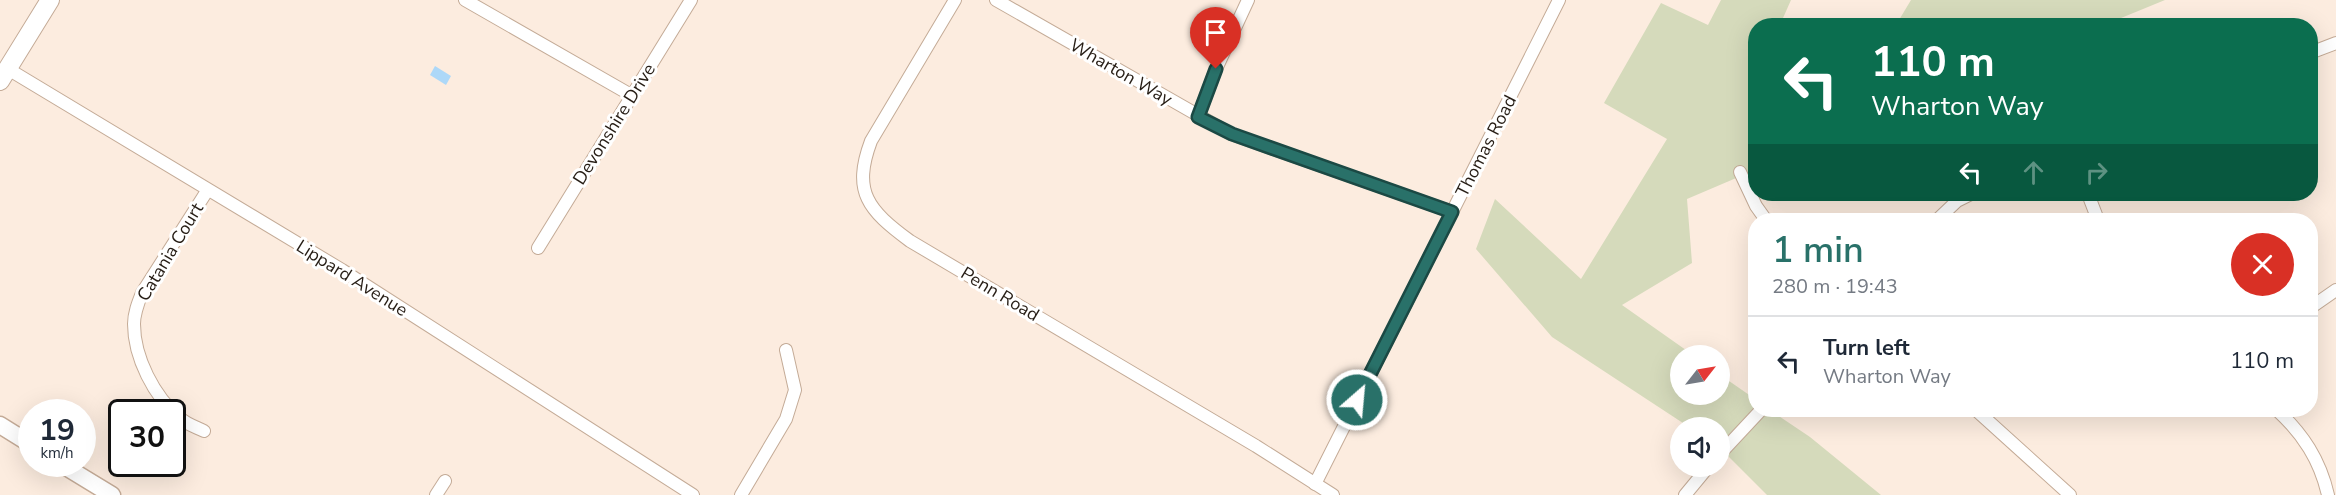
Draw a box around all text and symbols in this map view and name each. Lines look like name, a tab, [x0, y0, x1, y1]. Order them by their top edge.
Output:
pin	[1190, 7, 1241, 69]
icon: arrive	[1199, 16, 1232, 49]
street label: Wharton Way	[1065, 33, 1177, 112]
text: 110 m	[1871, 34, 1995, 91]
icon: left	[1772, 42, 1850, 120]
street label: Devonshire Drive	[567, 59, 661, 189]
text: Wharton Way	[1871, 88, 2044, 125]
street label: Thomas Road	[1450, 91, 1522, 201]
icon: left	[1954, 156, 1987, 189]
icon: ahead	[2017, 156, 2050, 189]
icon: right	[2080, 156, 2113, 189]
street label: Catania Court	[131, 198, 209, 306]
text: 1 min	[1772, 226, 1864, 275]
button: close	[2231, 233, 2294, 296]
street label: Lippard Avenue	[292, 234, 412, 322]
street label: Penn Road	[956, 261, 1044, 327]
text: 280 m · 19:43	[1772, 273, 1898, 300]
text: Turn left	[1823, 333, 1910, 363]
north arrow	[1670, 345, 1730, 405]
map controls	[1670, 345, 1730, 477]
icon: left	[1772, 345, 1805, 378]
text: 110 m	[2230, 346, 2294, 376]
text: Wharton Way	[1823, 363, 1951, 390]
position arrow	[1325, 368, 1389, 432]
speed limit sign: 30	[108, 399, 186, 477]
text: 19	[39, 410, 75, 451]
button: sound	[1670, 417, 1730, 477]
text: km/h	[40, 443, 74, 463]

